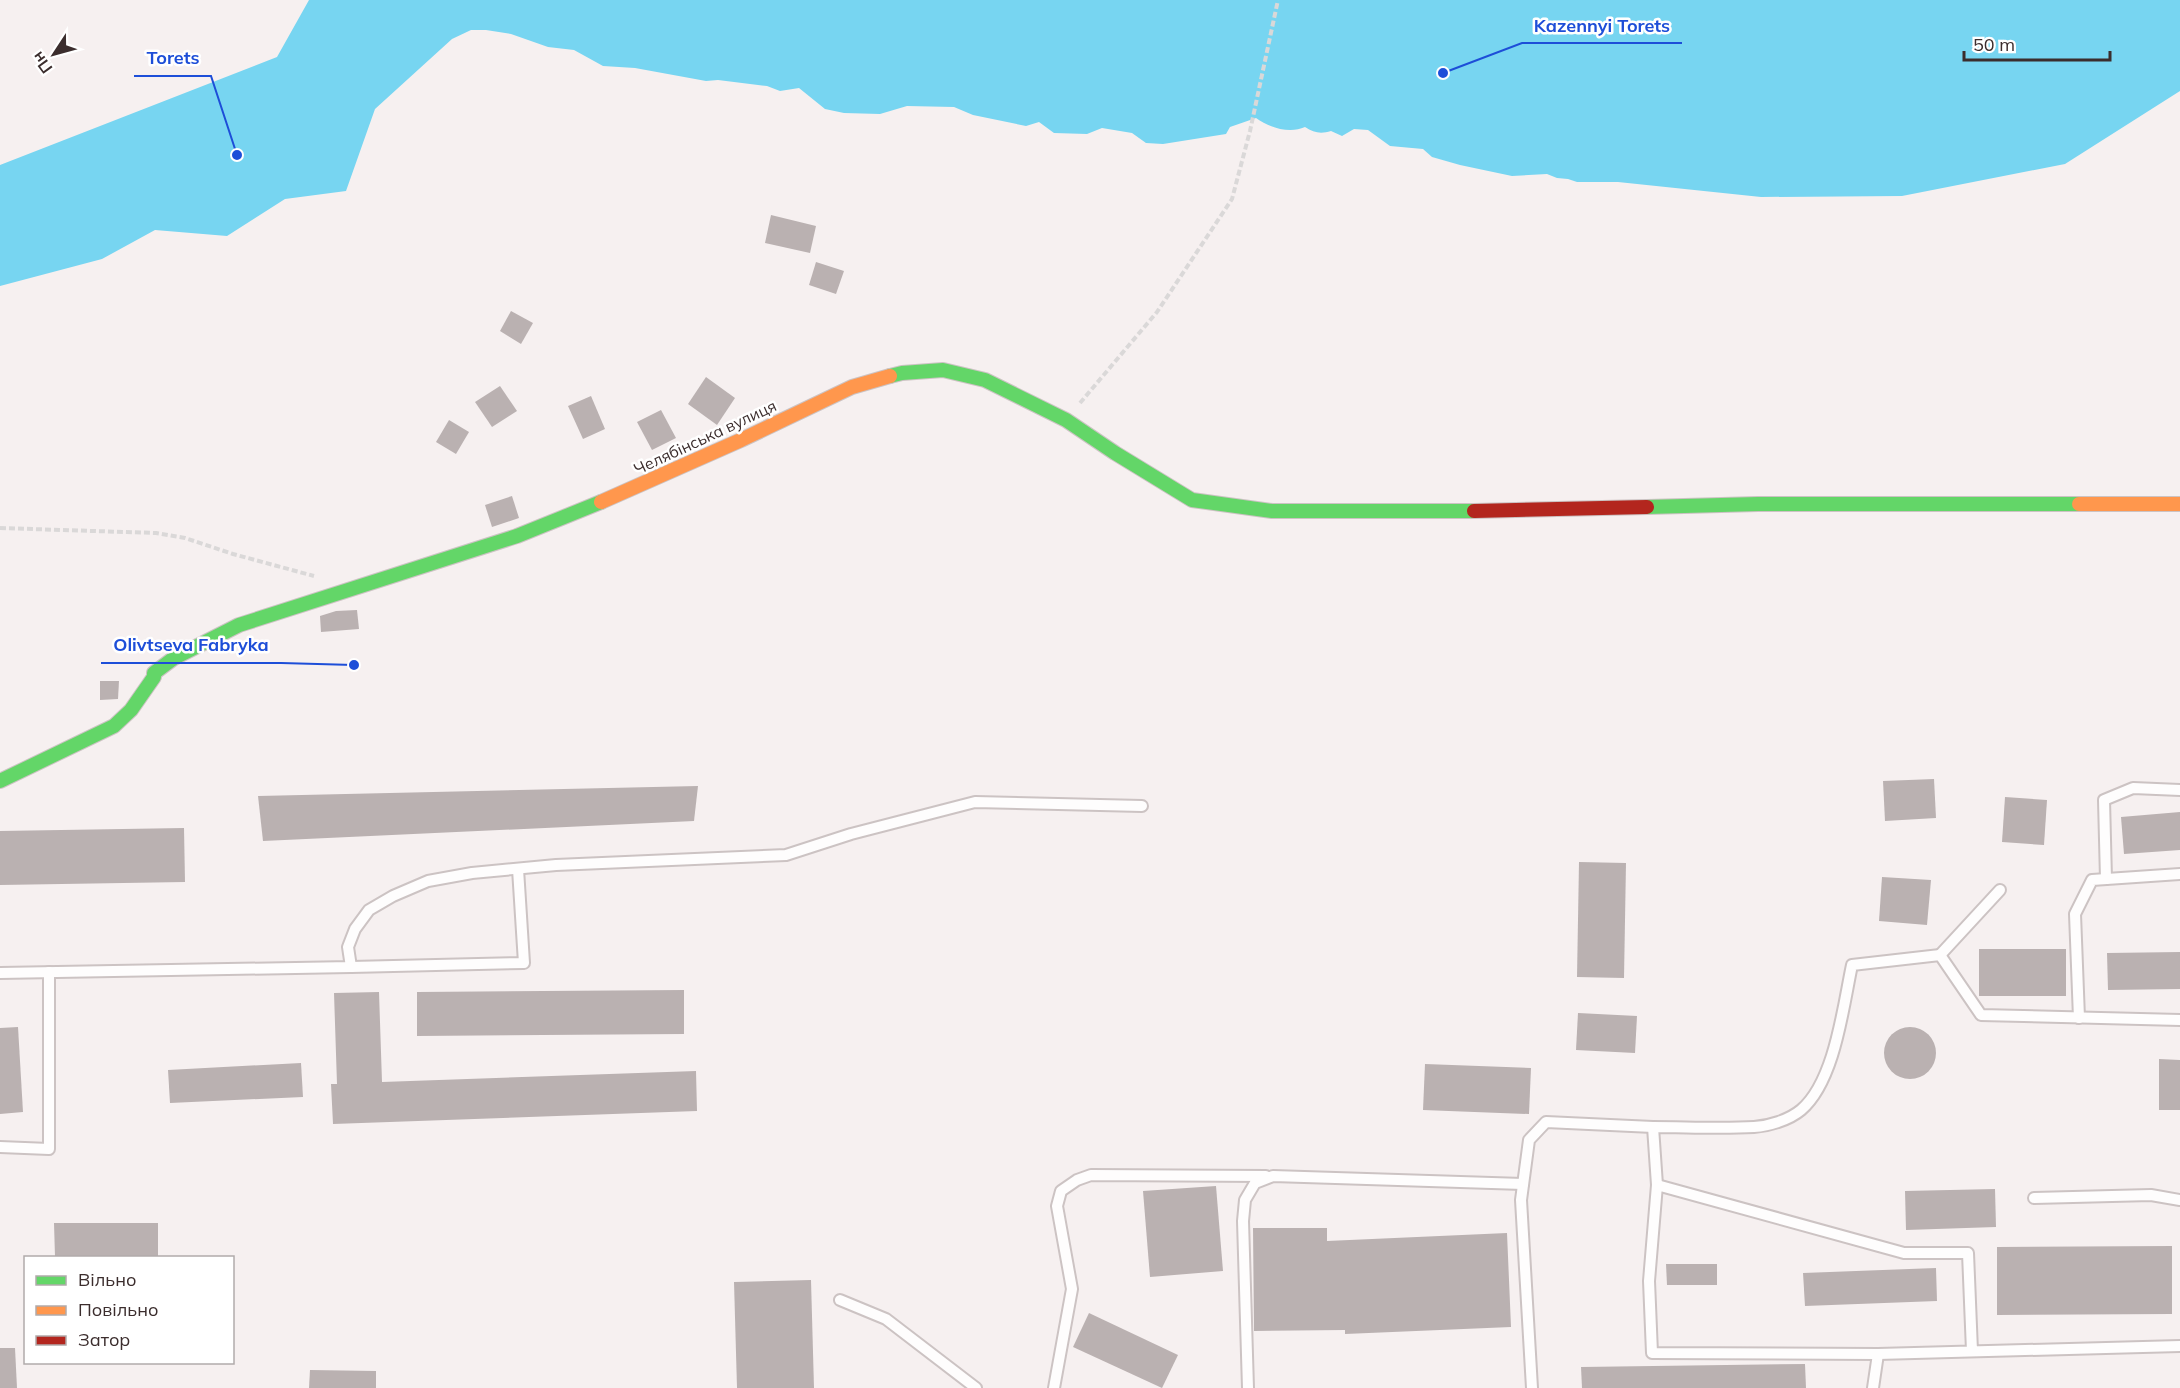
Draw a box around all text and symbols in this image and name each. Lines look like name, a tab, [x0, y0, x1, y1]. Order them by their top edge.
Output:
callout: Kazennyi Torets	[1522, 7, 1682, 43]
text: Kazennyi Torets	[1534, 14, 1670, 37]
north arrow	[24, 24, 84, 84]
scale bar	[1964, 24, 2110, 62]
text: 50 m	[1973, 33, 2015, 56]
callout: Torets	[134, 40, 211, 76]
text: Torets	[147, 46, 200, 69]
text: Пн	[27, 48, 56, 78]
street label: Челябінська вулиця	[631, 395, 779, 479]
callout: Olivtseva Fabryka	[101, 627, 281, 663]
text: Olivtseva Fabryka	[113, 633, 269, 656]
legend	[24, 1256, 234, 1364]
text: Вільно	[78, 1268, 136, 1291]
text: Повільно	[78, 1298, 158, 1321]
text: Затор	[78, 1328, 130, 1351]

